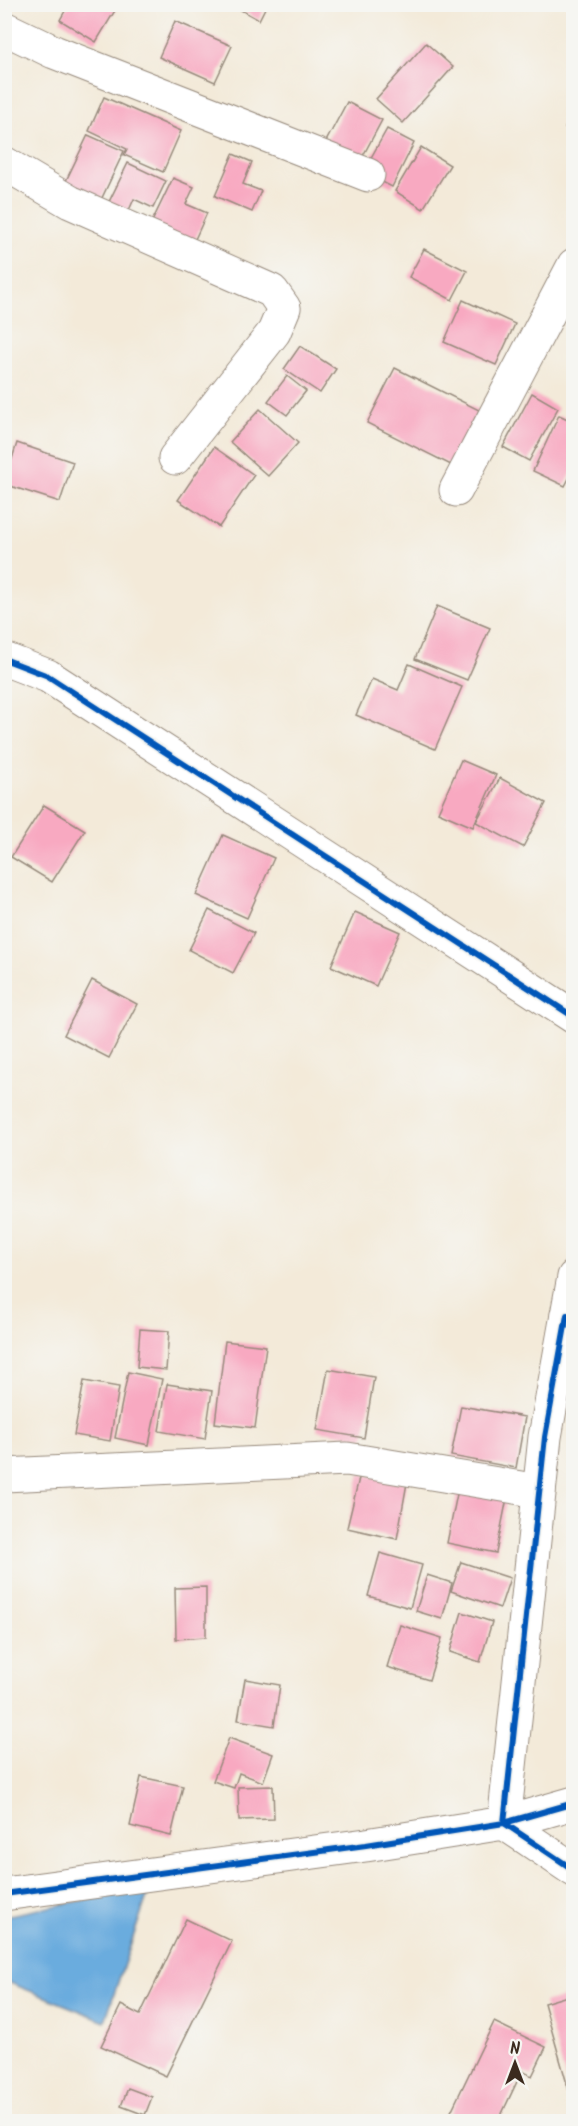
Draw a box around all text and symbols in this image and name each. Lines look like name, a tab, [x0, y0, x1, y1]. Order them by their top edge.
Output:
north arrow	[485, 2033, 545, 2093]
text: N	[510, 2037, 520, 2062]

